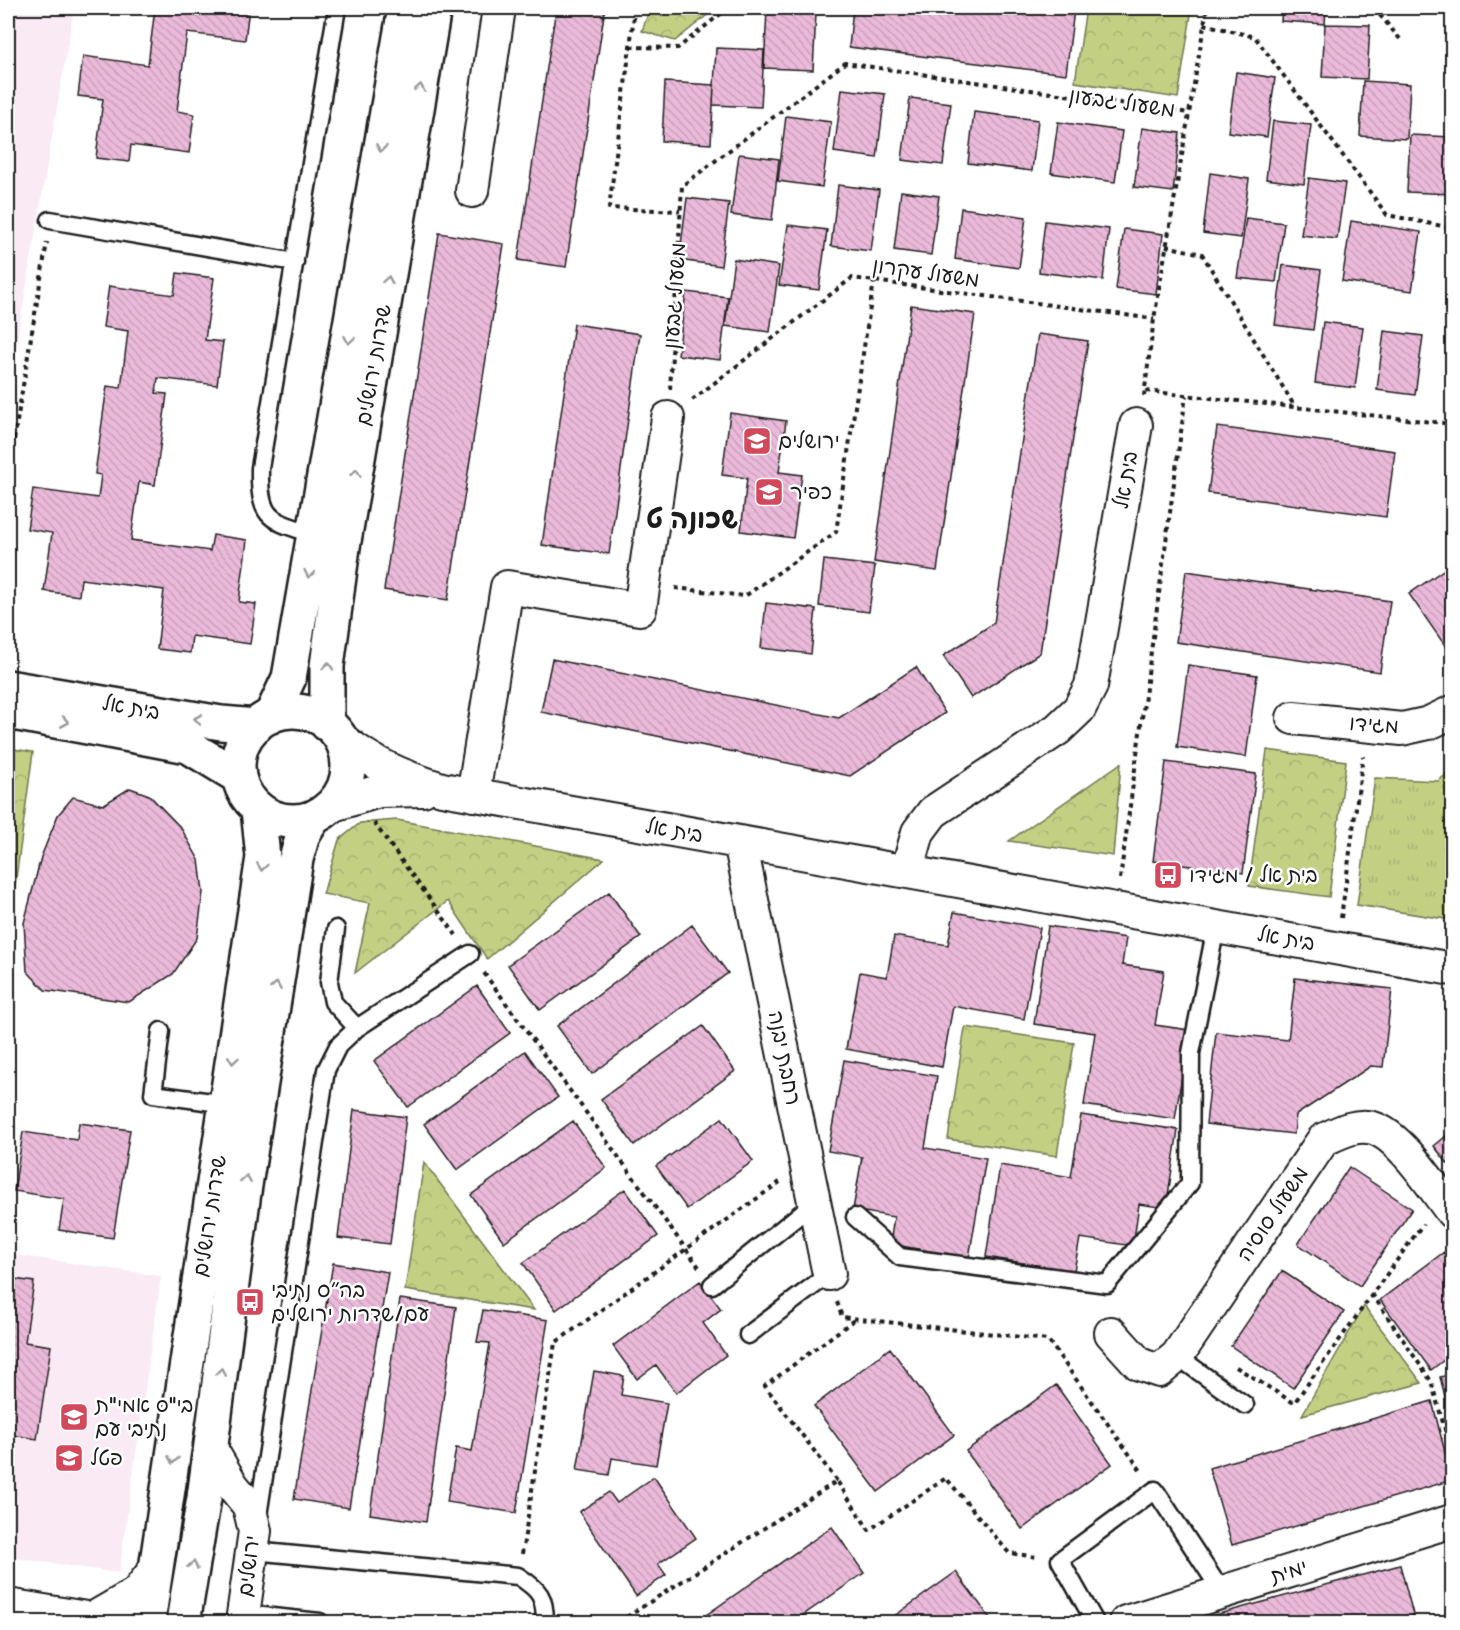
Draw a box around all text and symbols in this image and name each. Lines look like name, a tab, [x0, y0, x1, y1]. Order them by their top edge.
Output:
one-way arrow	[413, 83, 426, 93]
street label: משעול גבעון	[1067, 83, 1177, 123]
one-way arrow	[375, 143, 388, 153]
street label: משעול גבעון	[659, 242, 691, 350]
street label: משעול עקרון	[871, 253, 981, 293]
one-way arrow	[381, 276, 394, 286]
street label: שדרות ירושלים	[351, 302, 397, 428]
one-way arrow	[343, 336, 355, 345]
school or university icon: ירושלים	[741, 425, 773, 457]
place label: ירושלים	[778, 429, 840, 454]
street label: בית אל	[1109, 449, 1143, 511]
one-way arrow	[349, 468, 361, 477]
school or university icon: כפיר	[753, 476, 785, 508]
place label: כפיר	[790, 480, 832, 505]
district label: שכונה ט	[646, 504, 738, 536]
one-way arrow	[303, 569, 316, 579]
one-way arrow	[321, 661, 334, 670]
street label: בית אל	[100, 691, 162, 725]
street label: מגידו	[1348, 711, 1400, 739]
one-way arrow	[193, 713, 203, 726]
one-way arrow	[60, 715, 70, 728]
street label: בית אל	[643, 814, 705, 848]
bus stop icon: בית אל / מגידו	[1152, 859, 1184, 891]
one-way arrow	[256, 862, 268, 871]
place label: בית אל / מגידו	[1189, 863, 1317, 888]
street label: בית אל	[1255, 922, 1317, 956]
one-way arrow	[270, 981, 282, 990]
street label: רחבת יבנה	[763, 1009, 805, 1107]
one-way arrow	[228, 1055, 240, 1064]
street label: שדרות ירושלים	[188, 1153, 232, 1279]
street label: משעול סוסיה	[1232, 1162, 1314, 1266]
one-way arrow	[240, 1174, 252, 1183]
place label: בה״ס נתיבי עם/שדרות ירושלים	[271, 1278, 429, 1327]
bus stop icon: בה״ס נתיבי עם/שדרות ירושלים	[234, 1286, 266, 1318]
one-way arrow	[214, 1367, 226, 1376]
place label: בי"ס אמי"ת נתיבי עם	[94, 1393, 193, 1442]
school or university icon: בי"ס אמי"ת נתיבי עם	[58, 1401, 90, 1433]
school or university icon: פטל	[53, 1442, 85, 1474]
place label: פטל	[90, 1446, 123, 1471]
one-way arrow	[167, 1456, 179, 1465]
street label: ירושלים	[233, 1534, 265, 1598]
street label: ימית	[1266, 1555, 1311, 1590]
one-way arrow	[186, 1560, 199, 1570]

